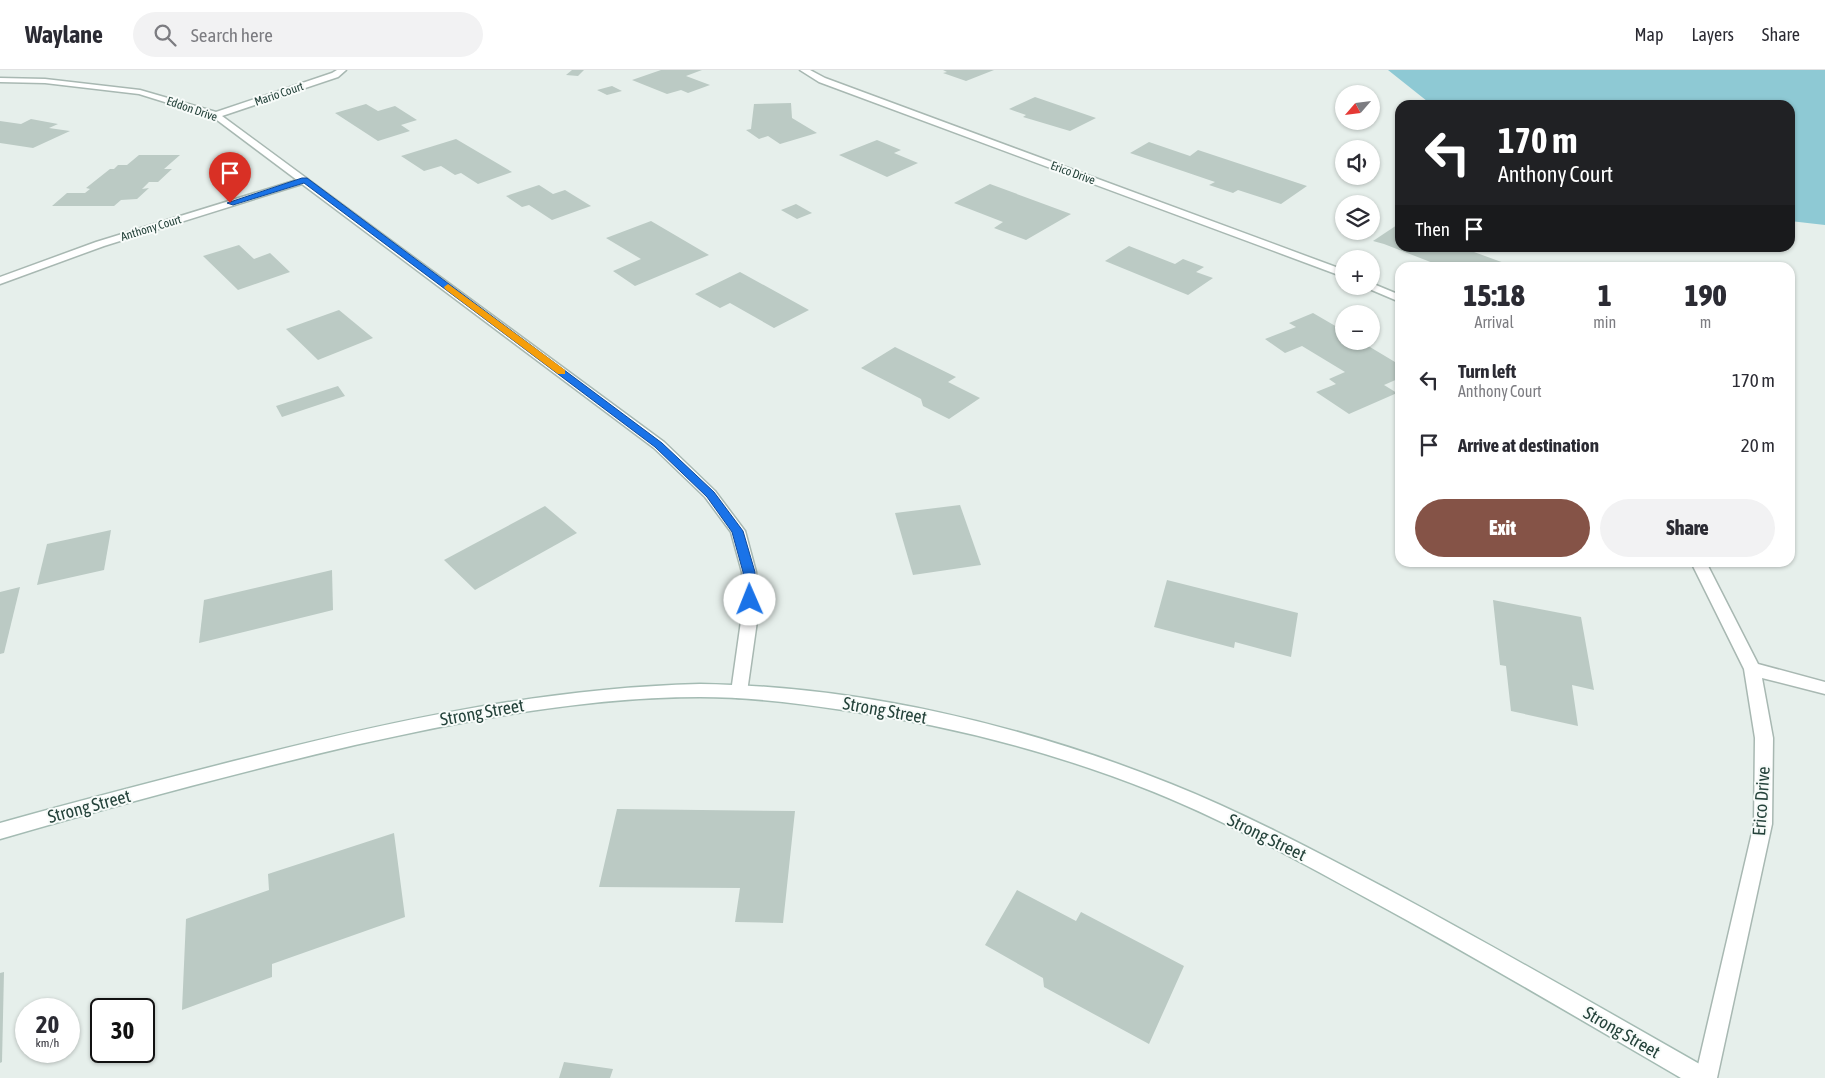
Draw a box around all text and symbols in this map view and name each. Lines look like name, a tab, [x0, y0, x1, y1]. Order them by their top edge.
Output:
search box	[133, 12, 483, 57]
text: Waylane	[25, 21, 103, 48]
icon: search	[151, 21, 179, 49]
text: Search here	[191, 24, 273, 46]
text: Map	[1634, 24, 1663, 45]
text: Layers	[1691, 24, 1734, 45]
text: Share	[1762, 24, 1800, 45]
street label: Mario Court	[253, 79, 306, 109]
north arrow	[1335, 85, 1380, 130]
map controls	[1335, 85, 1380, 350]
street label: Eddon Drive	[165, 94, 219, 124]
icon: left	[1415, 120, 1480, 185]
text: 170 m	[1498, 120, 1577, 160]
button: sound	[1335, 140, 1380, 185]
pin	[209, 152, 251, 203]
street label: Erico Drive	[1049, 158, 1097, 188]
icon: arrive	[216, 159, 244, 187]
text: Anthony Court	[1498, 161, 1613, 187]
button: layers	[1335, 195, 1380, 240]
street label: Anthony Court	[119, 212, 184, 244]
icon: arrive	[1460, 215, 1488, 243]
text: Then	[1415, 218, 1450, 240]
button: +	[1335, 250, 1380, 295]
text: 15:18	[1463, 278, 1525, 312]
text: 1	[1598, 278, 1612, 312]
text: 190	[1684, 278, 1727, 312]
button: −	[1335, 305, 1380, 350]
text: Arrival	[1475, 313, 1514, 331]
text: min	[1593, 313, 1616, 331]
text: m	[1700, 313, 1711, 331]
text: Turn left	[1458, 360, 1516, 382]
icon: left	[1415, 366, 1443, 394]
text: 170 m	[1732, 369, 1775, 391]
text: Anthony Court	[1458, 382, 1542, 400]
icon: arrive	[1415, 431, 1443, 459]
text: Arrive at destination	[1458, 434, 1599, 456]
text: 20 m	[1741, 434, 1775, 456]
button: Exit	[1415, 499, 1590, 557]
button: Share	[1600, 499, 1775, 557]
position arrow	[723, 573, 775, 625]
street label: Strong Street	[841, 692, 929, 728]
street label: Strong Street	[438, 694, 526, 730]
street label: Erico Drive	[1748, 766, 1774, 836]
street label: Strong Street	[45, 785, 133, 827]
street label: Strong Street	[1224, 809, 1310, 865]
speed limit sign: 30	[90, 998, 155, 1063]
street label: Strong Street	[1580, 1002, 1664, 1062]
text: 20	[36, 1010, 59, 1038]
text: km/h	[36, 1036, 59, 1050]

